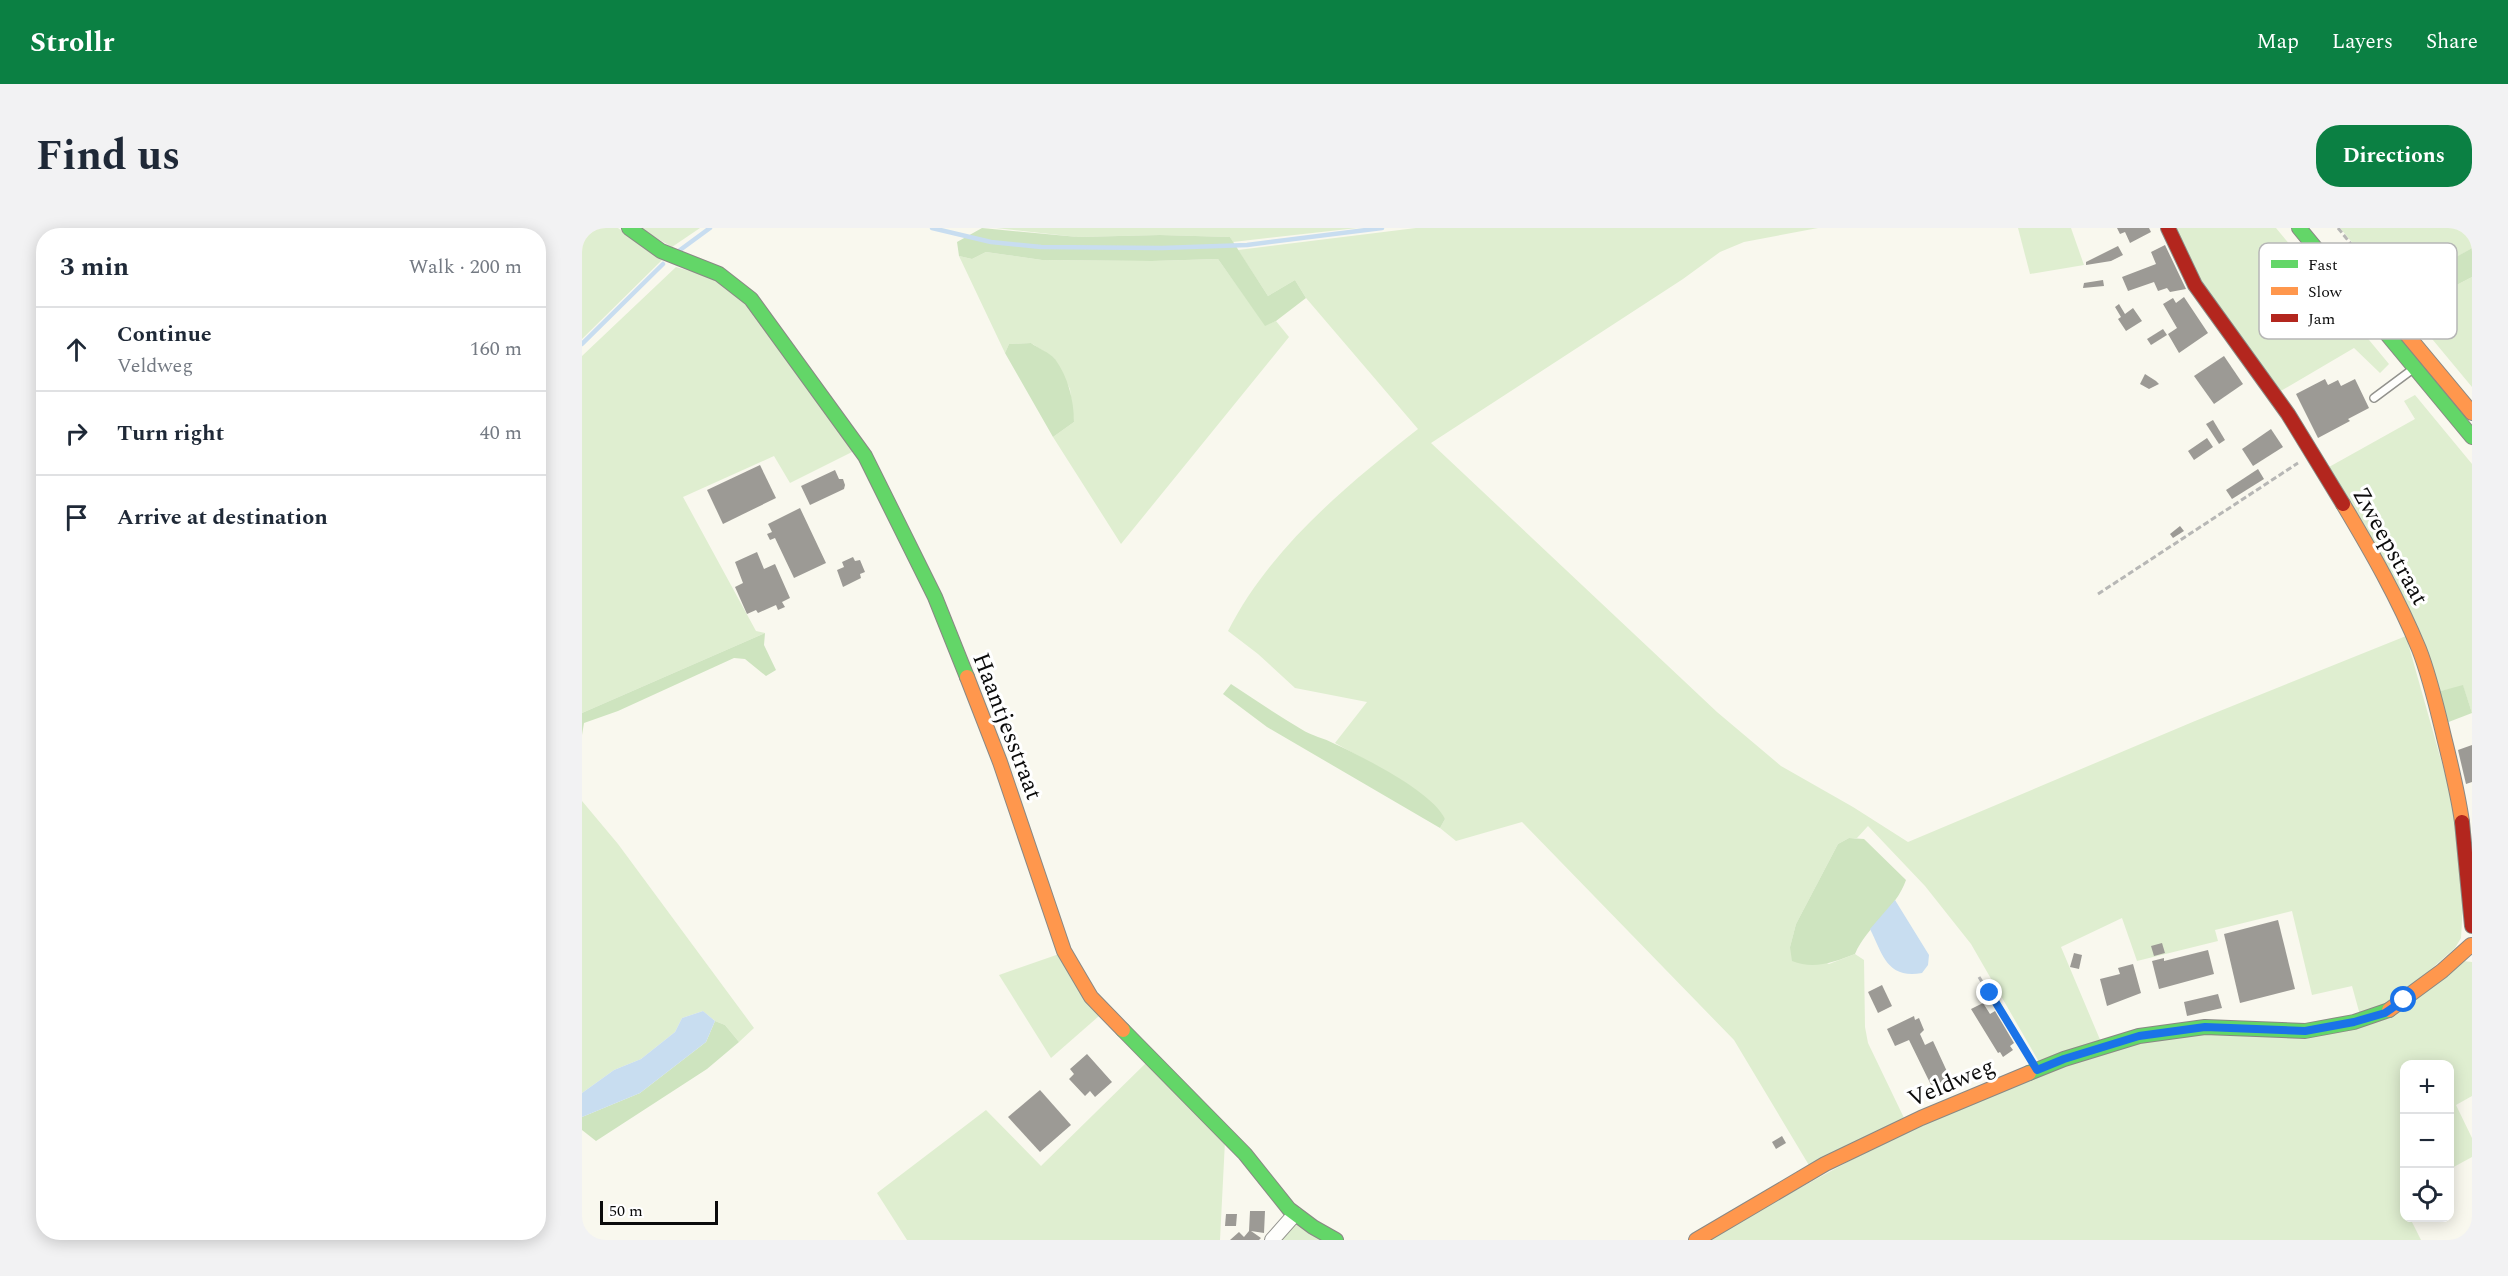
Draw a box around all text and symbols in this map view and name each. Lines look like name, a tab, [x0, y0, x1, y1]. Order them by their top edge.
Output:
text: Strollr	[30, 21, 114, 64]
text: Map	[2257, 26, 2299, 58]
text: Layers	[2332, 26, 2393, 58]
text: Share	[2426, 26, 2478, 58]
text: Find us	[36, 125, 180, 188]
button: Directions	[2316, 125, 2472, 187]
legend	[2259, 243, 2457, 339]
text: 3 min	[60, 247, 129, 287]
text: Walk · 200 m	[409, 252, 522, 282]
text: Fast	[2308, 253, 2338, 277]
text: Slow	[2308, 280, 2343, 304]
text: Jam	[2308, 307, 2336, 331]
text: Continue	[117, 318, 212, 351]
icon: ahead	[60, 333, 93, 366]
text: 160 m	[470, 334, 522, 364]
text: Veldweg	[117, 351, 193, 381]
icon: right	[60, 417, 93, 450]
text: Turn right	[117, 417, 224, 450]
text: 40 m	[480, 418, 522, 448]
street label: Zweepstraat	[2343, 481, 2438, 612]
icon: arrive	[60, 501, 93, 534]
text: Arrive at destination	[117, 501, 328, 534]
street label: Haantjesstraat	[962, 647, 1052, 805]
route end	[1976, 979, 2002, 1005]
route start	[2390, 986, 2416, 1012]
street label: Veldweg	[1902, 1048, 2001, 1117]
map controls	[2400, 1060, 2454, 1222]
button: +	[2400, 1060, 2454, 1114]
button: −	[2400, 1114, 2454, 1168]
button: locate	[2400, 1168, 2454, 1222]
scale bar	[600, 1198, 718, 1226]
text: 50 m	[609, 1199, 643, 1223]

